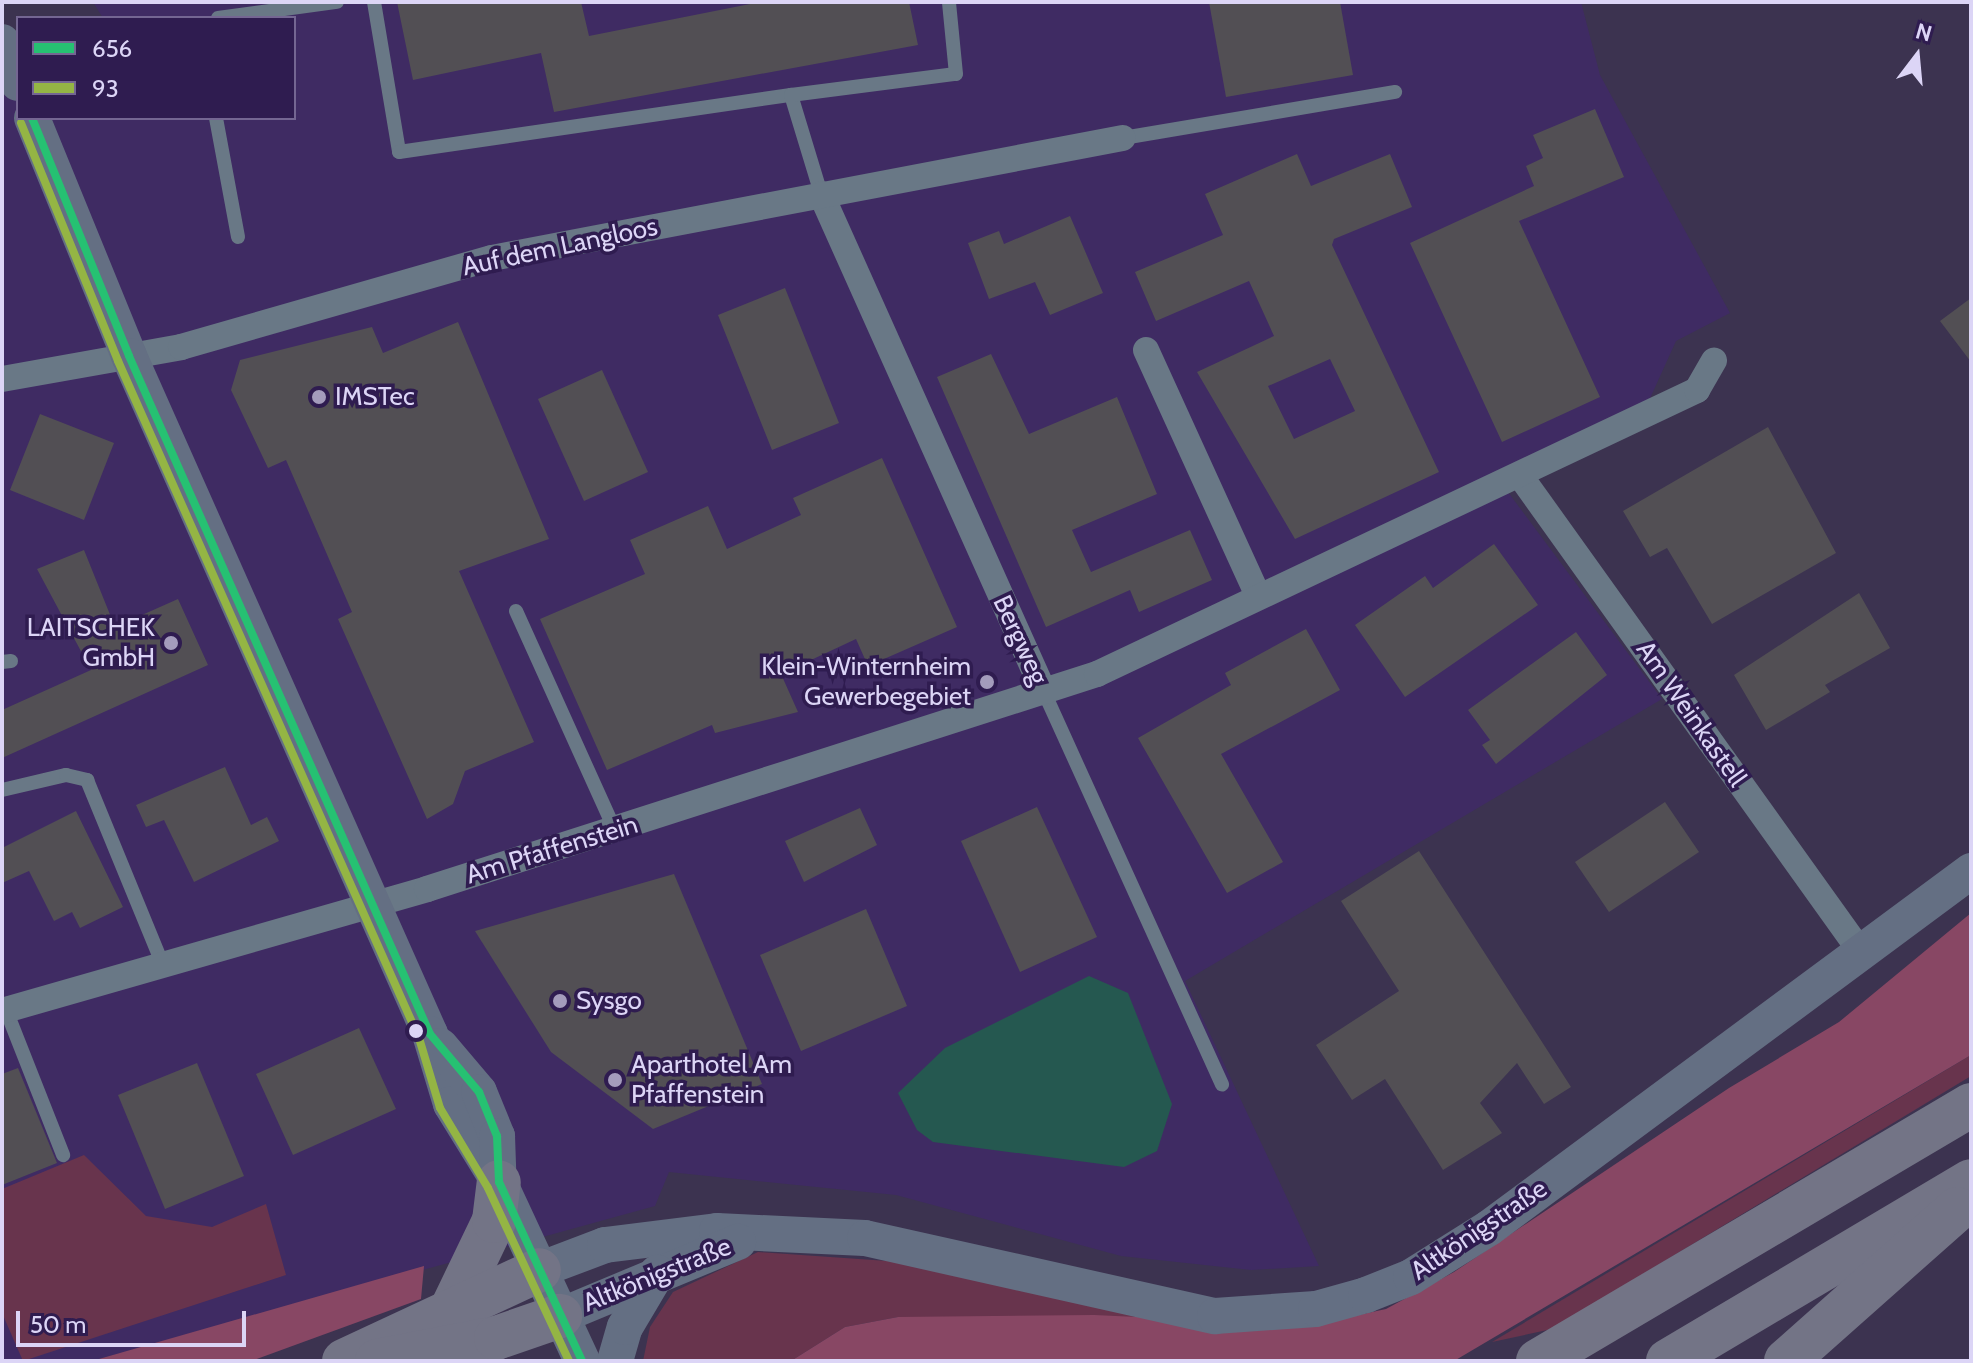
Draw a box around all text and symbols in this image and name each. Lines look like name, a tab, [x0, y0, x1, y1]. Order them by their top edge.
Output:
legend	[16, 16, 296, 120]
north arrow	[1877, 16, 1957, 96]
text: N	[1913, 17, 1935, 48]
text: 656	[92, 34, 132, 63]
text: 93	[92, 74, 119, 103]
street label: Auf dem Langloos	[460, 211, 660, 283]
place label: IMSTec	[335, 381, 415, 413]
marker: IMSTec	[310, 388, 328, 406]
street label: Bergweg	[986, 590, 1054, 690]
place label: LAITSCHEK GmbH	[27, 612, 155, 674]
marker: LAITSCHEK GmbH	[162, 634, 180, 652]
street label: Am Weinkastell	[1629, 635, 1753, 793]
place label: Klein-Winternheim Gewerbegebiet	[761, 651, 971, 712]
marker: Klein-Winternheim Gewerbegebiet	[978, 673, 996, 691]
street label: Am Pfaffenstein	[462, 809, 642, 891]
place label: Sysgo	[576, 985, 642, 1017]
marker: Sysgo	[551, 992, 569, 1010]
unlabelled marker	[408, 1023, 424, 1039]
place label: Aparthotel Am Pfaffenstein	[631, 1049, 792, 1110]
marker: Aparthotel Am Pfaffenstein	[606, 1071, 624, 1089]
street label: Altkönigstraße	[1405, 1173, 1553, 1287]
street label: Altkönigstraße	[578, 1231, 736, 1319]
scale bar	[20, 1295, 250, 1345]
text: 50 m	[30, 1310, 86, 1339]

